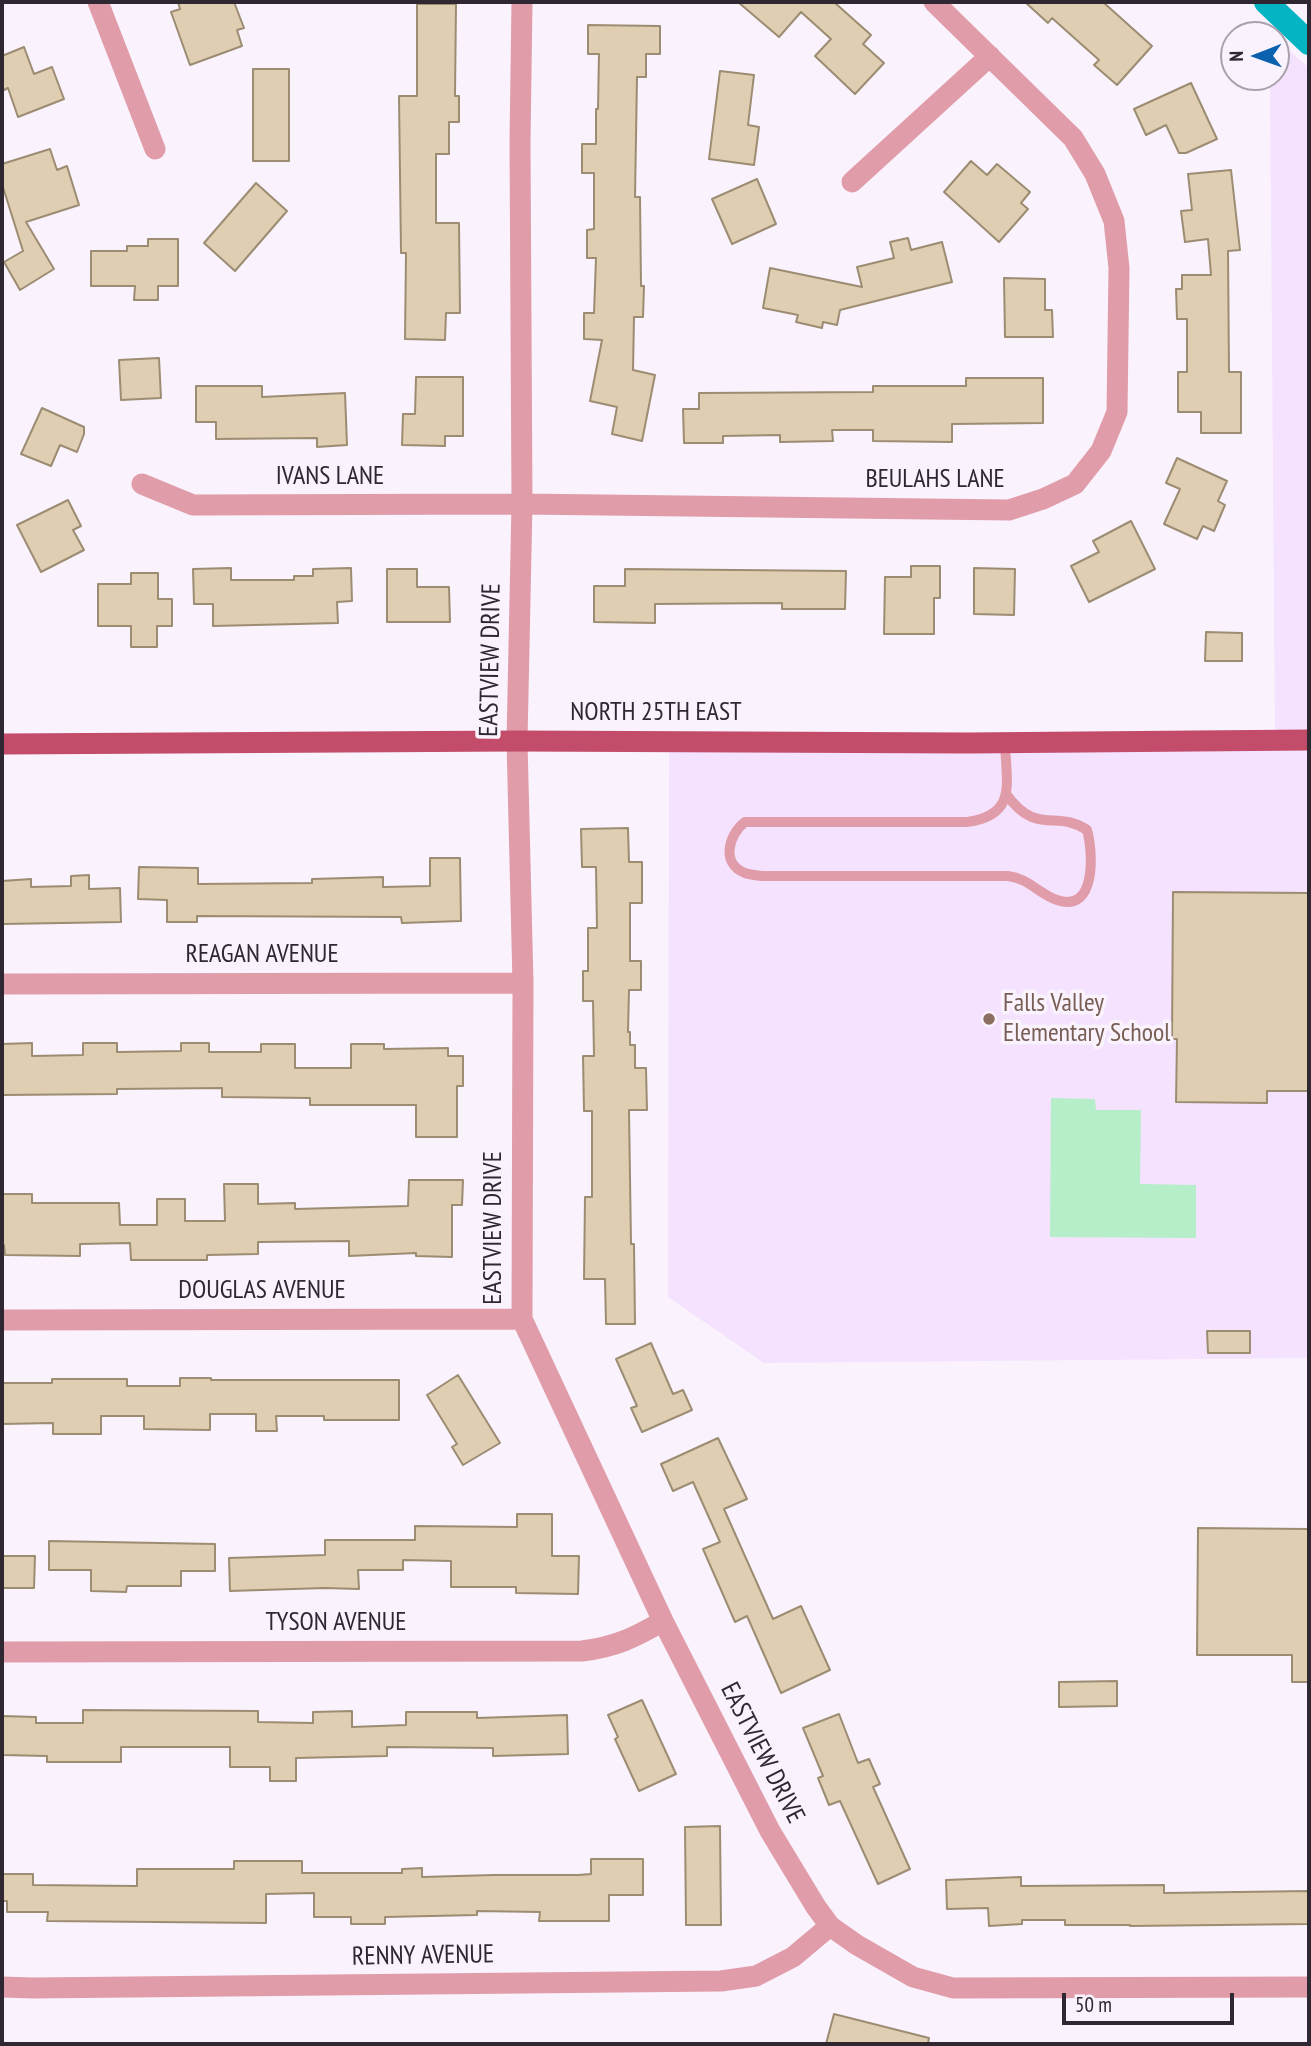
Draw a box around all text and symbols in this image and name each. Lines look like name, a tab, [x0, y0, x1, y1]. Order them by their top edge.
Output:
north arrow	[1220, 21, 1290, 91]
text: N	[1224, 51, 1248, 62]
street label: IVANS LANE	[276, 461, 384, 493]
street label: BEULAHS LANE	[865, 464, 1005, 496]
street label: EASTVIEW DRIVE	[474, 583, 508, 737]
street label: NORTH 25TH EAST	[570, 697, 742, 729]
street label: REAGAN AVENUE	[185, 939, 339, 971]
place label: Falls Valley Elementary School	[1003, 988, 1170, 1050]
marker: Falls Valley Elementary School	[981, 1011, 997, 1027]
street label: EASTVIEW DRIVE	[478, 1151, 510, 1305]
street label: DOUGLAS AVENUE	[178, 1275, 346, 1307]
street label: TYSON AVENUE	[266, 1607, 406, 1639]
street label: EASTVIEW DRIVE	[713, 1677, 811, 1829]
street label: RENNY AVENUE	[352, 1939, 494, 1973]
scale bar	[1066, 1980, 1238, 2024]
text: 50 m	[1075, 1991, 1112, 2018]

